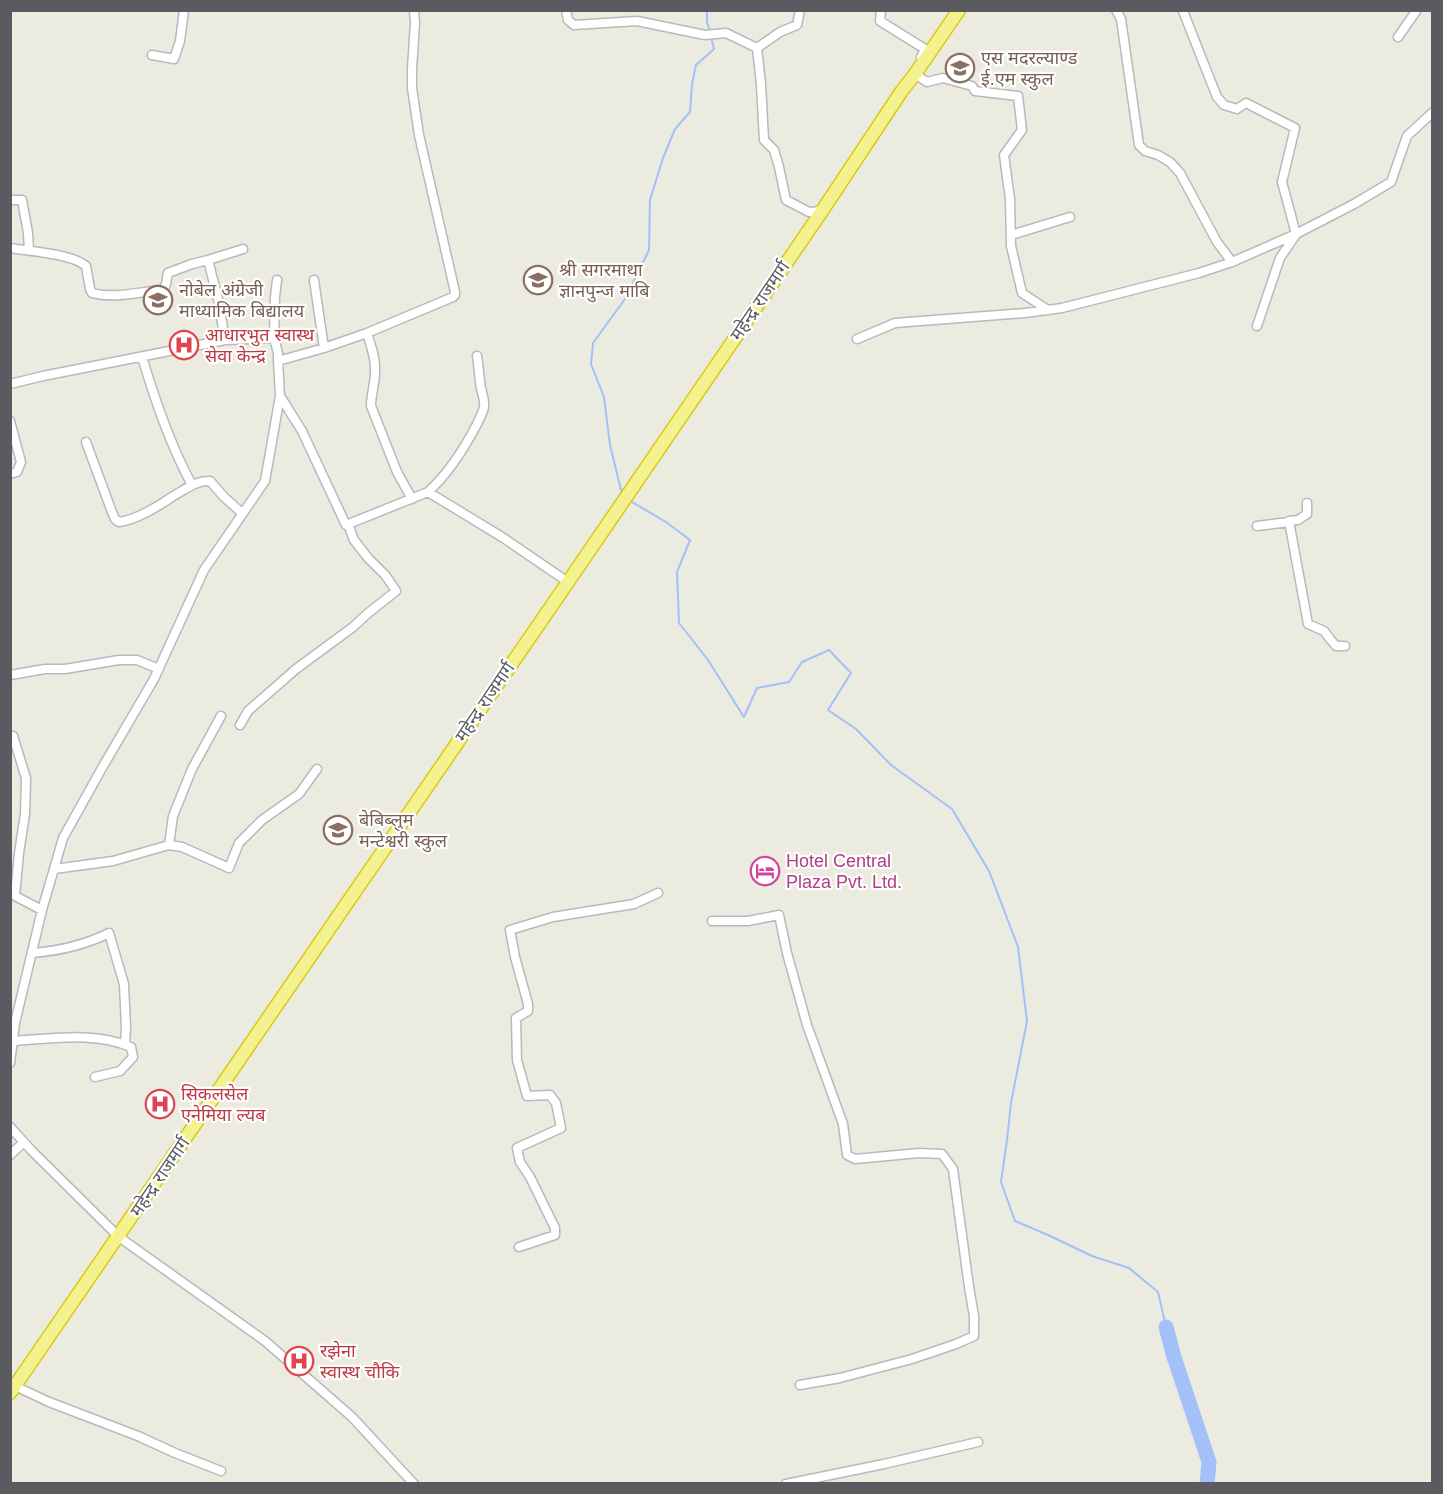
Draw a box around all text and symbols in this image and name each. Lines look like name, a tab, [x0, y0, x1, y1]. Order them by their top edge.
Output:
place label: एस मदरल्याण्ड ई.एम स्कुल	[981, 48, 1078, 91]
school or university icon: एस मदरल्याण्ड ई.एम स्कुल	[944, 52, 976, 84]
street label: महेन्द्र राजमार्ग	[725, 256, 794, 344]
place label: श्री सगरमाथा ज्ञानपुन्ज माबि	[559, 260, 650, 303]
school or university icon: श्री सगरमाथा ज्ञानपुन्ज माबि	[522, 264, 554, 296]
place label: नोबेल अंग्रेजी माध्यामिक बिद्यालय	[179, 279, 305, 321]
school or university icon: नोबेल अंग्रेजी माध्यामिक बिद्यालय	[142, 284, 174, 316]
place label: आधारभुत स्वास्थ सेवा केन्द्र	[205, 325, 315, 366]
hospital icon: आधारभुत स्वास्थ सेवा केन्द्र	[168, 329, 200, 361]
street label: महेन्द्र राजमार्ग	[450, 657, 519, 745]
place label: बेबिब्लुम मन्टेश्वरी स्कुल	[359, 809, 448, 853]
school or university icon: बेबिब्लुम मन्टेश्वरी स्कुल	[322, 814, 354, 846]
place label: Hotel Central Plaza Pvt. Ltd.	[786, 851, 902, 892]
hotel icon: Hotel Central Plaza Pvt. Ltd.	[749, 855, 781, 887]
place label: सिकलसेल एनेमिया ल्यब	[181, 1083, 266, 1125]
hospital icon: सिकलसेल एनेमिया ल्यब	[144, 1088, 176, 1120]
street label: महेन्द्र राजमार्ग	[125, 1132, 194, 1220]
place label: रझेना स्वास्थ चौकि	[320, 1340, 401, 1382]
hospital icon: रझेना स्वास्थ चौकि	[283, 1345, 315, 1377]

